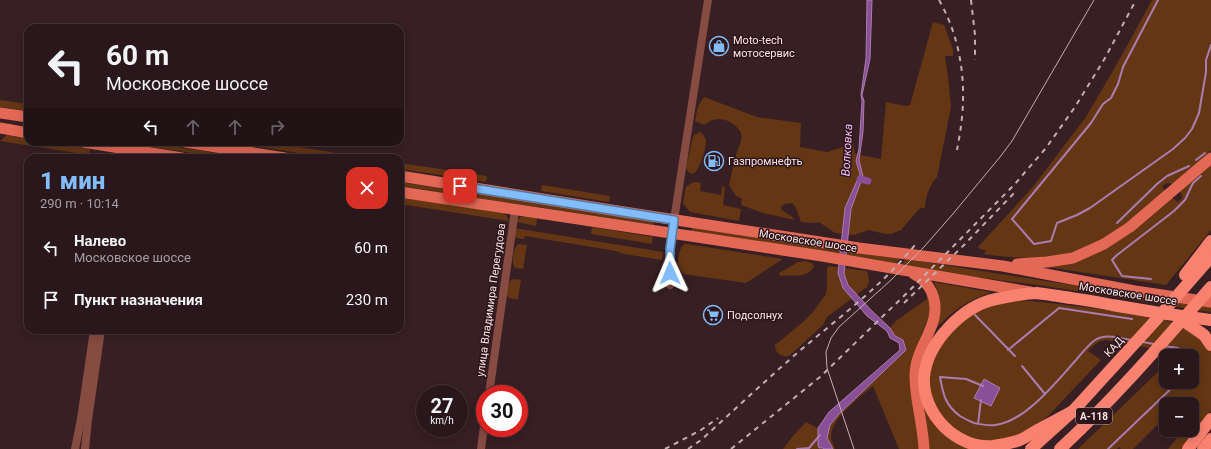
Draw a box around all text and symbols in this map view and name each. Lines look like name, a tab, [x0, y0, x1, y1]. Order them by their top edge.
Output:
place label: Moto-tech мотосервис	[733, 34, 795, 60]
shop icon: Moto-tech мотосервис	[708, 35, 730, 57]
text: 60 m	[106, 39, 169, 72]
icon: left	[40, 40, 92, 92]
text: Московское шоссе	[106, 73, 268, 94]
icon: left	[140, 116, 162, 138]
icon: ahead	[182, 116, 204, 138]
icon: ahead	[224, 116, 246, 138]
icon: right	[266, 116, 288, 138]
water label: Волковка	[839, 123, 855, 177]
fuel station icon: Газпромнефть	[703, 150, 725, 172]
place label: Газпромнефть	[728, 155, 803, 168]
text: 1 мин	[40, 167, 105, 195]
button: close	[346, 167, 388, 209]
pin	[443, 169, 477, 203]
icon: arrive	[449, 175, 471, 197]
text: 290 m · 10:14	[40, 196, 119, 211]
street label: улица Владимира Перегудова	[474, 222, 508, 378]
street label: Московское шоссе	[758, 227, 858, 255]
text: Налево	[74, 232, 126, 250]
icon: left	[40, 237, 62, 259]
text: 60 m	[354, 239, 388, 257]
text: Московское шоссе	[74, 250, 191, 265]
position arrow	[649, 252, 691, 294]
street label: Московское шоссе	[1078, 280, 1178, 308]
icon: arrive	[40, 289, 62, 311]
text: Пункт назначения	[74, 291, 203, 309]
text: 230 m	[346, 291, 388, 309]
supermarket icon: Подсолнух	[702, 304, 724, 326]
place label: Подсолнух	[727, 309, 783, 322]
street label: КАД	[1102, 334, 1126, 360]
map controls	[1159, 349, 1199, 437]
button: +	[1159, 349, 1199, 389]
speed limit sign: 30	[476, 385, 528, 437]
text: 27	[431, 394, 453, 418]
button: −	[1159, 397, 1199, 437]
road number: А-118	[1076, 408, 1112, 424]
text: km/h	[430, 415, 454, 426]

